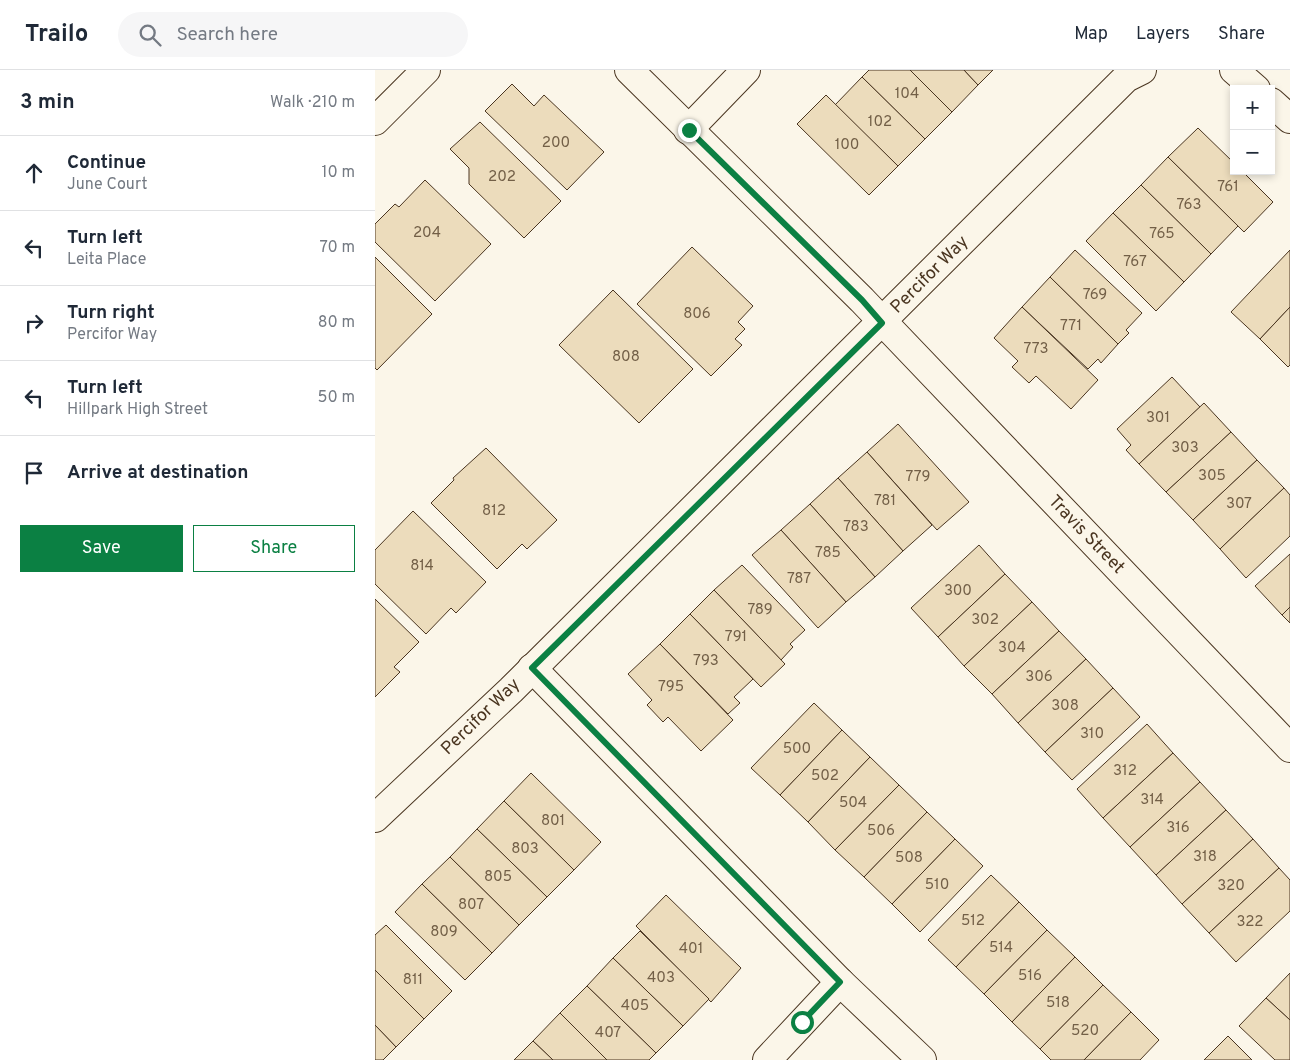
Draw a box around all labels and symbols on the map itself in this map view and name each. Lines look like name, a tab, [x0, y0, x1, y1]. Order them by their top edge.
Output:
house number: 104	[895, 85, 919, 104]
house number: 102	[868, 113, 892, 132]
route end	[678, 119, 701, 142]
house number: 200	[542, 134, 570, 153]
house number: 100	[835, 136, 859, 155]
house number: 202	[488, 168, 516, 187]
house number: 761	[1217, 178, 1239, 197]
house number: 763	[1176, 196, 1202, 215]
house number: 204	[413, 224, 441, 243]
house number: 765	[1149, 225, 1175, 244]
street label: Percifor Way	[886, 231, 974, 319]
house number: 767	[1123, 253, 1147, 272]
house number: 769	[1083, 286, 1107, 305]
house number: 806	[683, 305, 711, 324]
house number: 771	[1060, 317, 1082, 336]
house number: 773	[1024, 340, 1049, 359]
house number: 808	[612, 348, 640, 367]
house number: 301	[1146, 409, 1170, 428]
house number: 303	[1171, 439, 1199, 458]
house number: 305	[1198, 467, 1226, 486]
house number: 779	[905, 468, 931, 487]
street label: Travis Street	[1043, 491, 1129, 579]
house number: 781	[874, 492, 896, 511]
house number: 307	[1226, 495, 1252, 514]
house number: 812	[482, 502, 506, 521]
house number: 783	[843, 518, 869, 537]
house number: 785	[815, 544, 841, 563]
house number: 814	[410, 557, 434, 576]
house number: 787	[787, 570, 811, 589]
house number: 300	[944, 582, 972, 601]
house number: 789	[747, 601, 773, 620]
house number: 302	[971, 611, 999, 630]
house number: 791	[725, 628, 747, 647]
house number: 304	[998, 639, 1026, 658]
house number: 793	[693, 652, 719, 671]
house number: 306	[1025, 668, 1053, 687]
street label: Percifor Way	[437, 674, 525, 760]
house number: 795	[658, 678, 684, 697]
house number: 308	[1051, 697, 1079, 716]
house number: 310	[1080, 725, 1104, 744]
house number: 500	[783, 740, 811, 759]
house number: 312	[1113, 762, 1137, 781]
house number: 502	[811, 767, 839, 786]
house number: 314	[1140, 791, 1164, 810]
house number: 504	[839, 794, 867, 813]
house number: 801	[541, 812, 565, 831]
house number: 316	[1166, 819, 1190, 838]
house number: 506	[867, 822, 895, 841]
house number: 803	[511, 840, 539, 859]
house number: 318	[1193, 848, 1217, 867]
house number: 508	[895, 849, 923, 868]
house number: 805	[484, 868, 512, 887]
house number: 510	[925, 876, 949, 895]
house number: 320	[1217, 877, 1245, 896]
house number: 807	[458, 896, 484, 915]
house number: 512	[961, 912, 985, 931]
house number: 322	[1236, 913, 1264, 932]
house number: 809	[430, 923, 458, 942]
house number: 514	[989, 939, 1013, 958]
house number: 401	[679, 940, 703, 959]
house number: 516	[1018, 967, 1042, 986]
house number: 403	[647, 969, 675, 988]
house number: 811	[403, 971, 423, 990]
house number: 518	[1046, 994, 1070, 1013]
house number: 405	[621, 997, 649, 1016]
route start	[791, 1011, 814, 1034]
house number: 520	[1071, 1022, 1099, 1041]
house number: 407	[595, 1024, 621, 1043]

